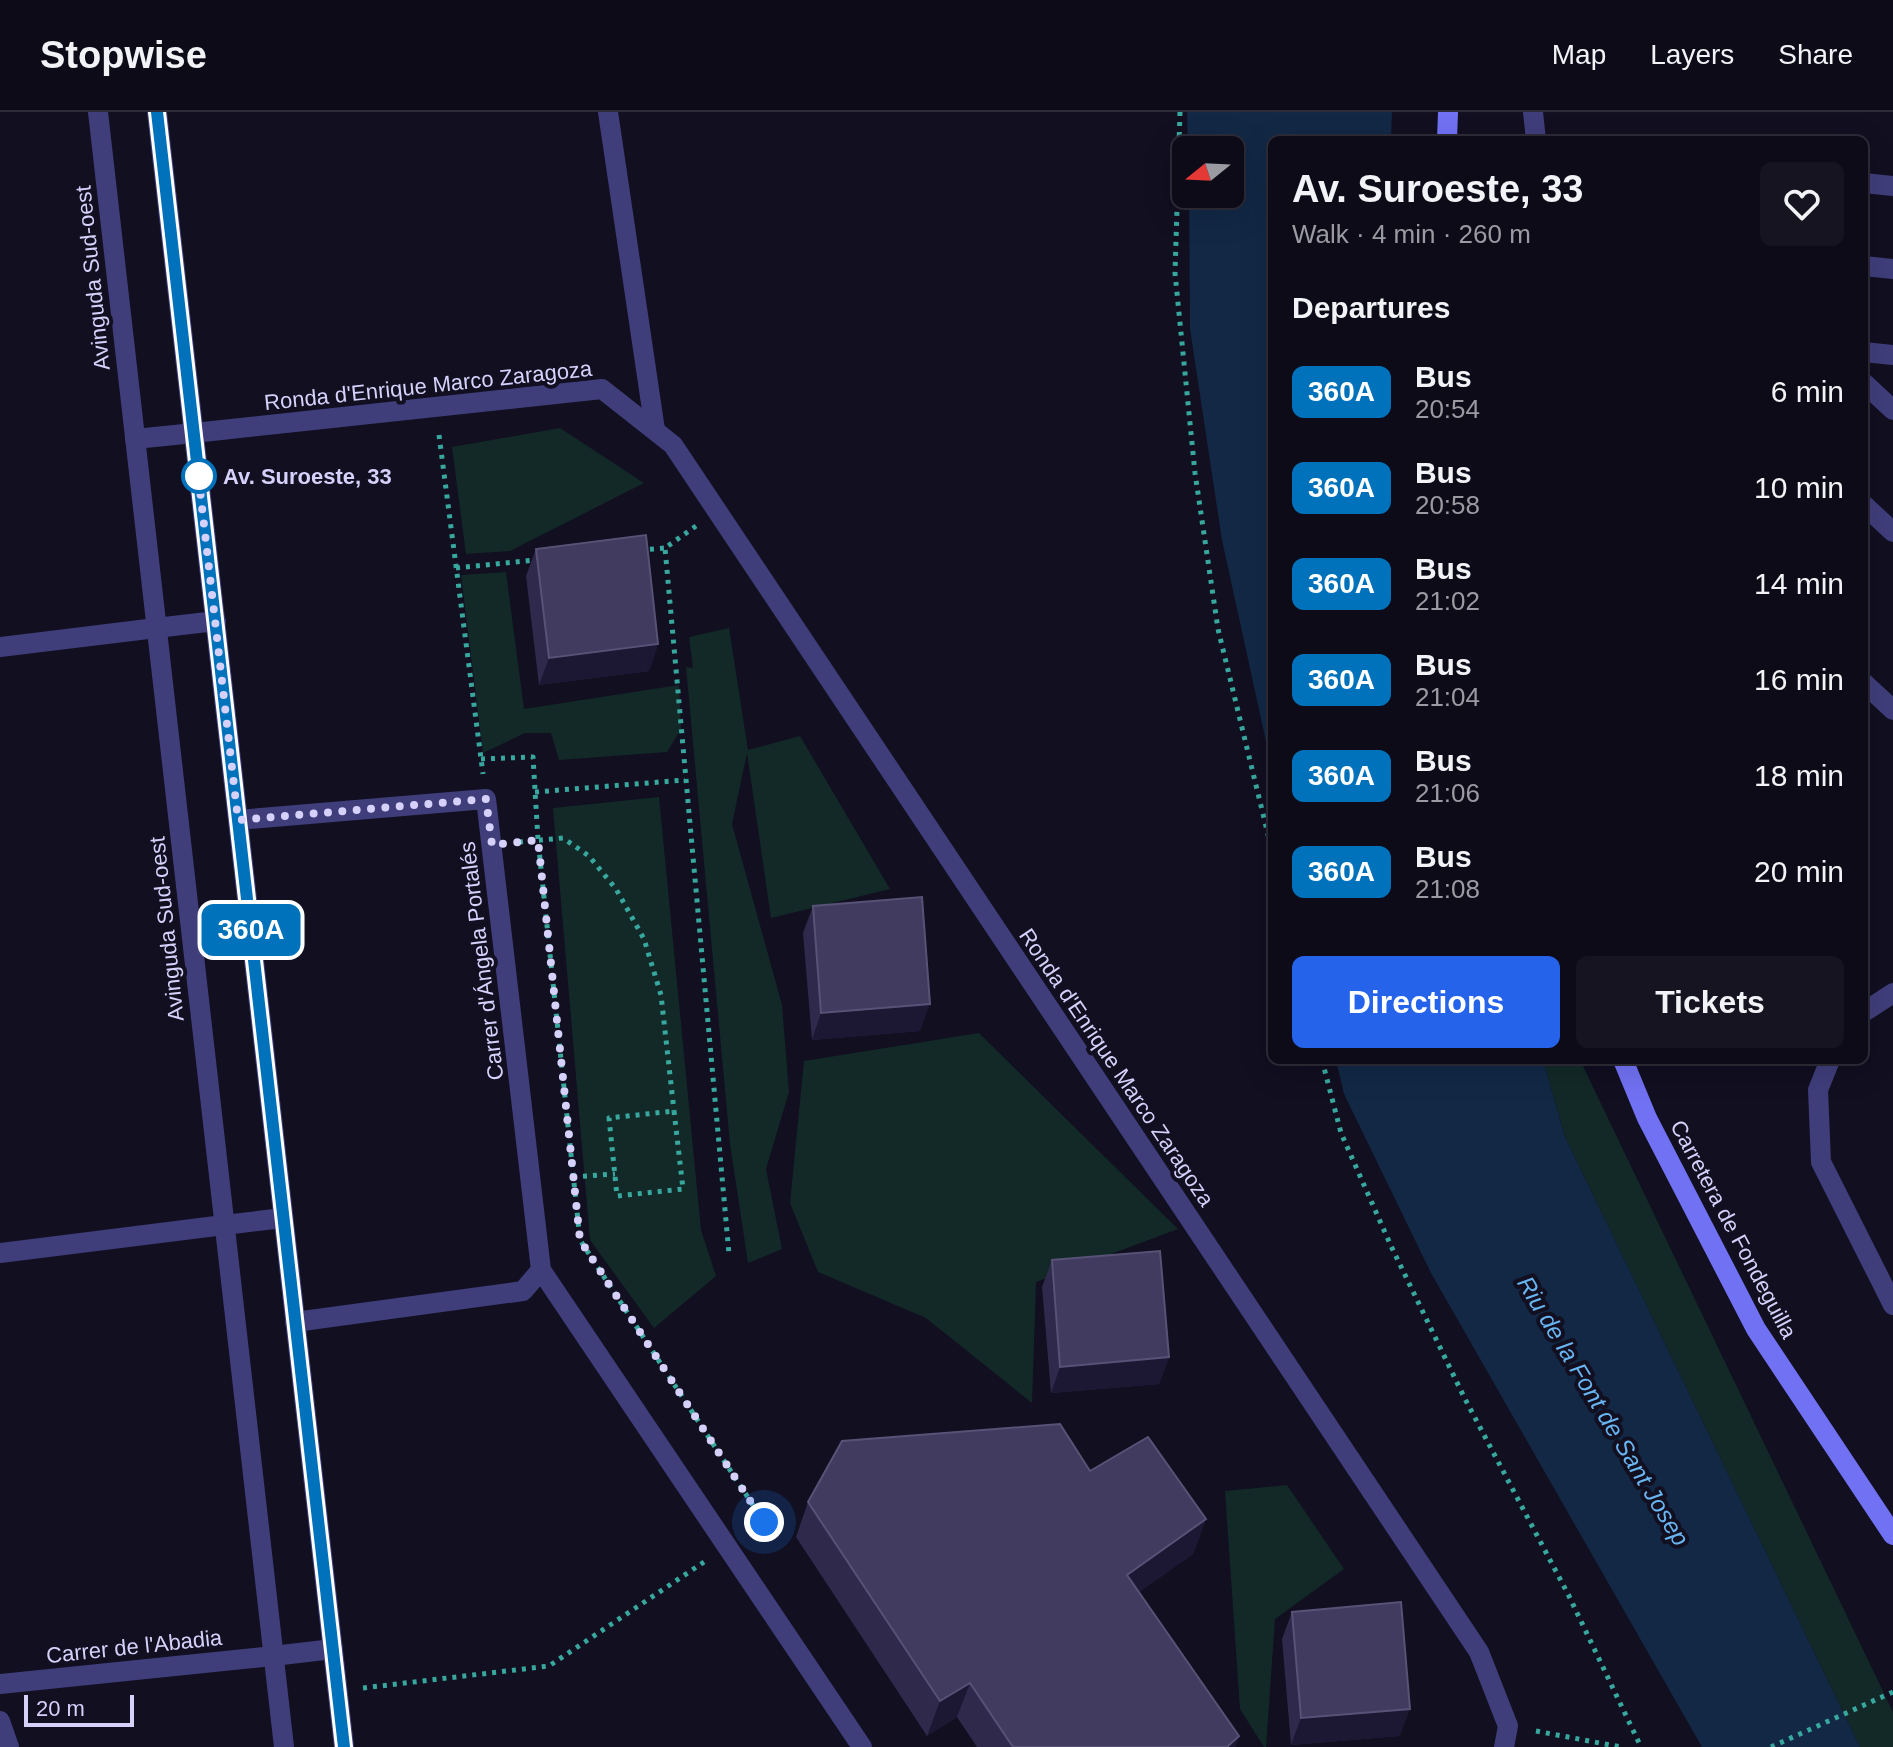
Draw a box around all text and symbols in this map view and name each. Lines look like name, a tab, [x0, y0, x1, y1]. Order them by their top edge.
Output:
text: Stopwise	[40, 34, 207, 76]
text: Map	[1552, 39, 1606, 70]
text: Layers	[1650, 39, 1734, 70]
text: Share	[1778, 39, 1853, 70]
north arrow	[1172, 136, 1244, 208]
map controls	[1172, 136, 1244, 208]
button: heart	[1760, 162, 1844, 246]
text: Av. Suroeste, 33	[1292, 168, 1583, 210]
street label: Avinguda Sud-oest	[70, 184, 115, 372]
text: Walk · 4 min · 260 m	[1292, 219, 1531, 249]
text: Departures	[1292, 291, 1450, 324]
street label: Ronda d'Enrique Marco Zaragoza	[263, 356, 594, 415]
text: Bus	[1415, 360, 1472, 393]
text: 6 min	[1771, 375, 1844, 408]
text: 360A	[1308, 376, 1375, 407]
text: 20:54	[1415, 394, 1480, 424]
text: Bus	[1415, 456, 1472, 489]
marker: Av. Suroeste, 33	[182, 459, 216, 493]
place label: Av. Suroeste, 33	[223, 464, 392, 489]
text: 10 min	[1754, 471, 1844, 504]
text: 360A	[1308, 472, 1375, 503]
text: 20:58	[1415, 490, 1480, 520]
text: Bus	[1415, 552, 1472, 585]
text: 14 min	[1754, 567, 1844, 600]
text: 360A	[1308, 568, 1375, 599]
text: 21:02	[1415, 586, 1480, 616]
text: Bus	[1415, 648, 1472, 681]
text: 16 min	[1754, 663, 1844, 696]
text: 360A	[1308, 664, 1375, 695]
text: 21:04	[1415, 682, 1480, 712]
text: Bus	[1415, 744, 1472, 777]
text: 18 min	[1754, 759, 1844, 792]
text: 360A	[1308, 760, 1375, 791]
text: 21:06	[1415, 778, 1480, 808]
street label: Avinguda Sud-oest	[144, 835, 189, 1023]
street label: Carrer d'Ángela Portalés	[454, 840, 509, 1082]
text: Bus	[1415, 840, 1472, 873]
text: 20 min	[1754, 855, 1844, 888]
text: 360A	[1308, 856, 1375, 887]
text: 21:08	[1415, 874, 1480, 904]
line badge: 360A	[195, 904, 307, 956]
text: 360A	[218, 914, 284, 945]
street label: Ronda d'Enrique Marco Zaragoza	[1014, 924, 1220, 1211]
button: Directions	[1292, 956, 1560, 1048]
button: Tickets	[1576, 956, 1844, 1048]
street label: Carretera de Fondeguilla	[1665, 1116, 1802, 1343]
water label: Riu de la Font de Sant Josep	[1512, 1271, 1695, 1550]
your location	[744, 1502, 784, 1542]
street label: Carrer de l'Abadia	[45, 1625, 224, 1668]
scale bar	[24, 1691, 134, 1727]
text: 20 m	[36, 1696, 85, 1721]

